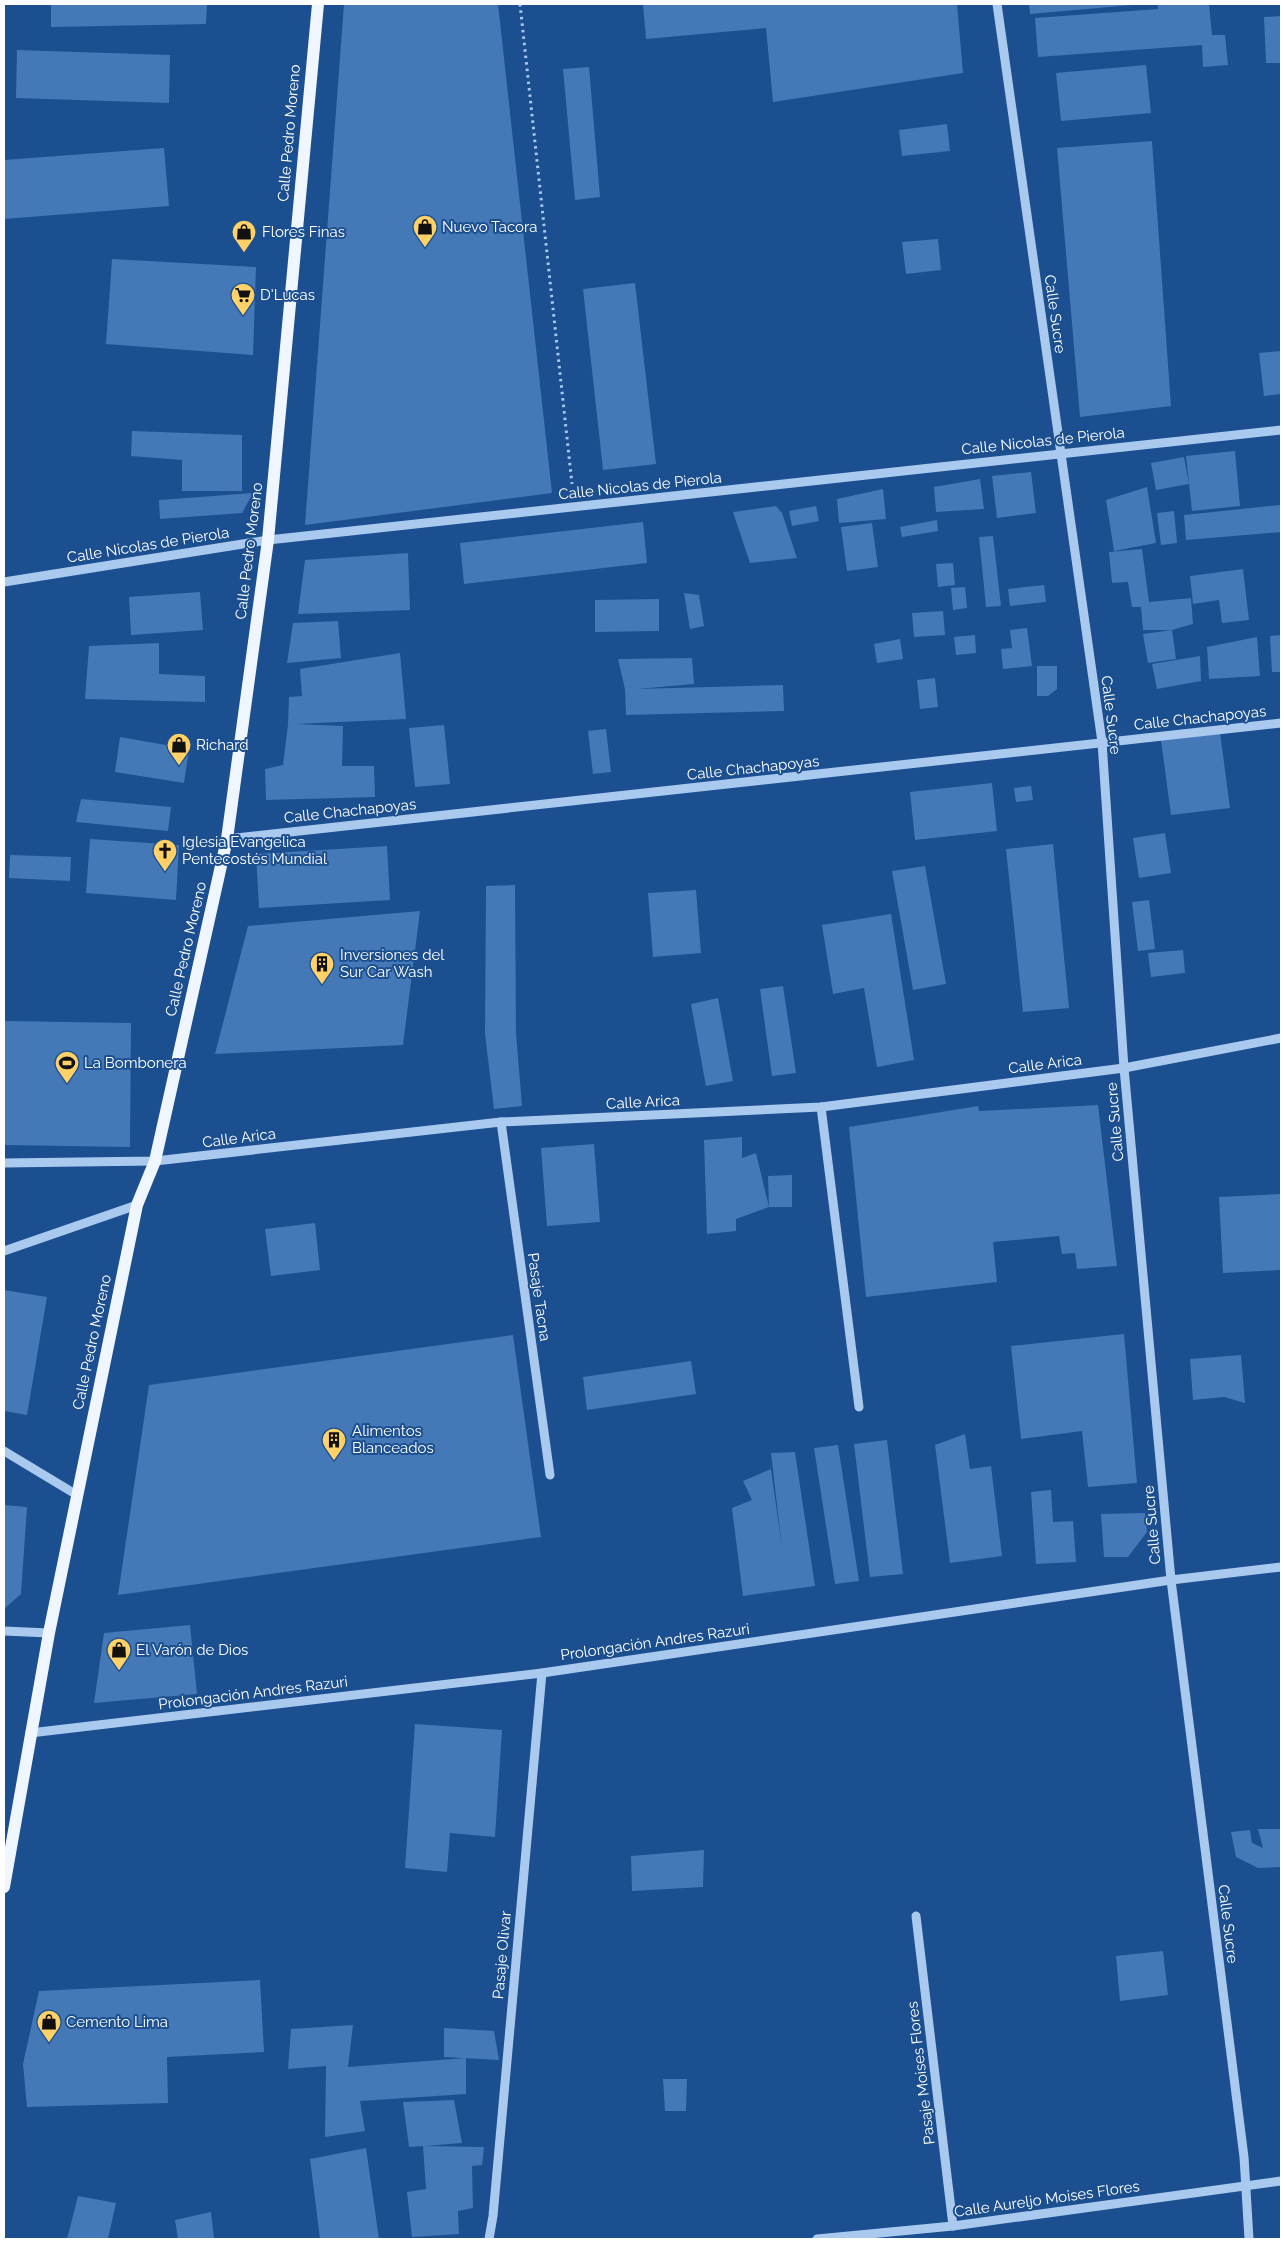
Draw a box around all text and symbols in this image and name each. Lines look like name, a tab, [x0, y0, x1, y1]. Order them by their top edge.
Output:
street label: Calle Pedro Moreno	[274, 64, 304, 202]
shop icon: Nuevo Tacora	[412, 214, 438, 248]
place label: Nuevo Tacora	[442, 218, 537, 236]
shop icon: Flores Finas	[231, 219, 257, 253]
place label: Flores Finas	[262, 223, 345, 241]
street label: Calle Sucre	[1041, 273, 1069, 355]
supermarket icon: D'Lucas	[230, 282, 256, 316]
place label: D'Lucas	[260, 286, 315, 304]
street label: Calle Nicolas de Pierola	[960, 423, 1126, 459]
street label: Calle Nicolas de Pierola	[557, 468, 723, 504]
street label: Calle Pedro Moreno	[232, 481, 266, 620]
street label: Calle Nicolas de Pierola	[66, 523, 230, 567]
street label: Calle Sucre	[1097, 675, 1125, 756]
street label: Calle Chachapoyas	[1133, 702, 1267, 734]
shop icon: Richard	[166, 732, 192, 766]
place label: Richard	[196, 736, 249, 754]
street label: Calle Chachapoyas	[686, 752, 820, 784]
street label: Calle Chachapoyas	[283, 795, 417, 827]
place label: Iglesia Evangelica Pentecostés Mundial	[182, 833, 328, 868]
church icon: Iglesia Evangelica Pentecostés Mundial	[152, 838, 178, 872]
street label: Calle Pedro Moreno	[162, 880, 210, 1018]
place label: Inversiones del Sur Car Wash	[340, 946, 445, 981]
building icon: Inversiones del Sur Car Wash	[309, 951, 335, 985]
sports icon: La Bombonera	[54, 1050, 80, 1084]
street label: Calle Arica	[1007, 1051, 1083, 1077]
place label: La Bombonera	[84, 1054, 187, 1072]
street label: Calle Sucre	[1103, 1082, 1127, 1162]
street label: Calle Arica	[606, 1091, 680, 1113]
street label: Calle Arica	[201, 1125, 277, 1151]
street label: Pasaje Tacna	[524, 1252, 554, 1342]
street label: Calle Pedro Moreno	[69, 1273, 115, 1411]
place label: Alimentos Blanceados	[352, 1422, 434, 1457]
building icon: Alimentos Blanceados	[321, 1427, 347, 1461]
street label: Calle Sucre	[1140, 1485, 1164, 1565]
street label: Prolongación Andres Razuri	[559, 1620, 751, 1664]
shop icon: El Varón de Dios	[106, 1637, 132, 1671]
place label: El Varón de Dios	[136, 1641, 248, 1659]
street label: Prolongación Andres Razuri	[157, 1672, 349, 1714]
street label: Calle Sucre	[1214, 1884, 1242, 1965]
street label: Pasaje Olivar	[489, 1909, 515, 2000]
street label: Pasaje Moises Flores	[903, 2000, 939, 2146]
shop icon: Cemento Lima	[36, 2009, 62, 2043]
place label: Cemento Lima	[66, 2013, 168, 2031]
street label: Calle Aureljo Moises Flores	[953, 2177, 1141, 2221]

